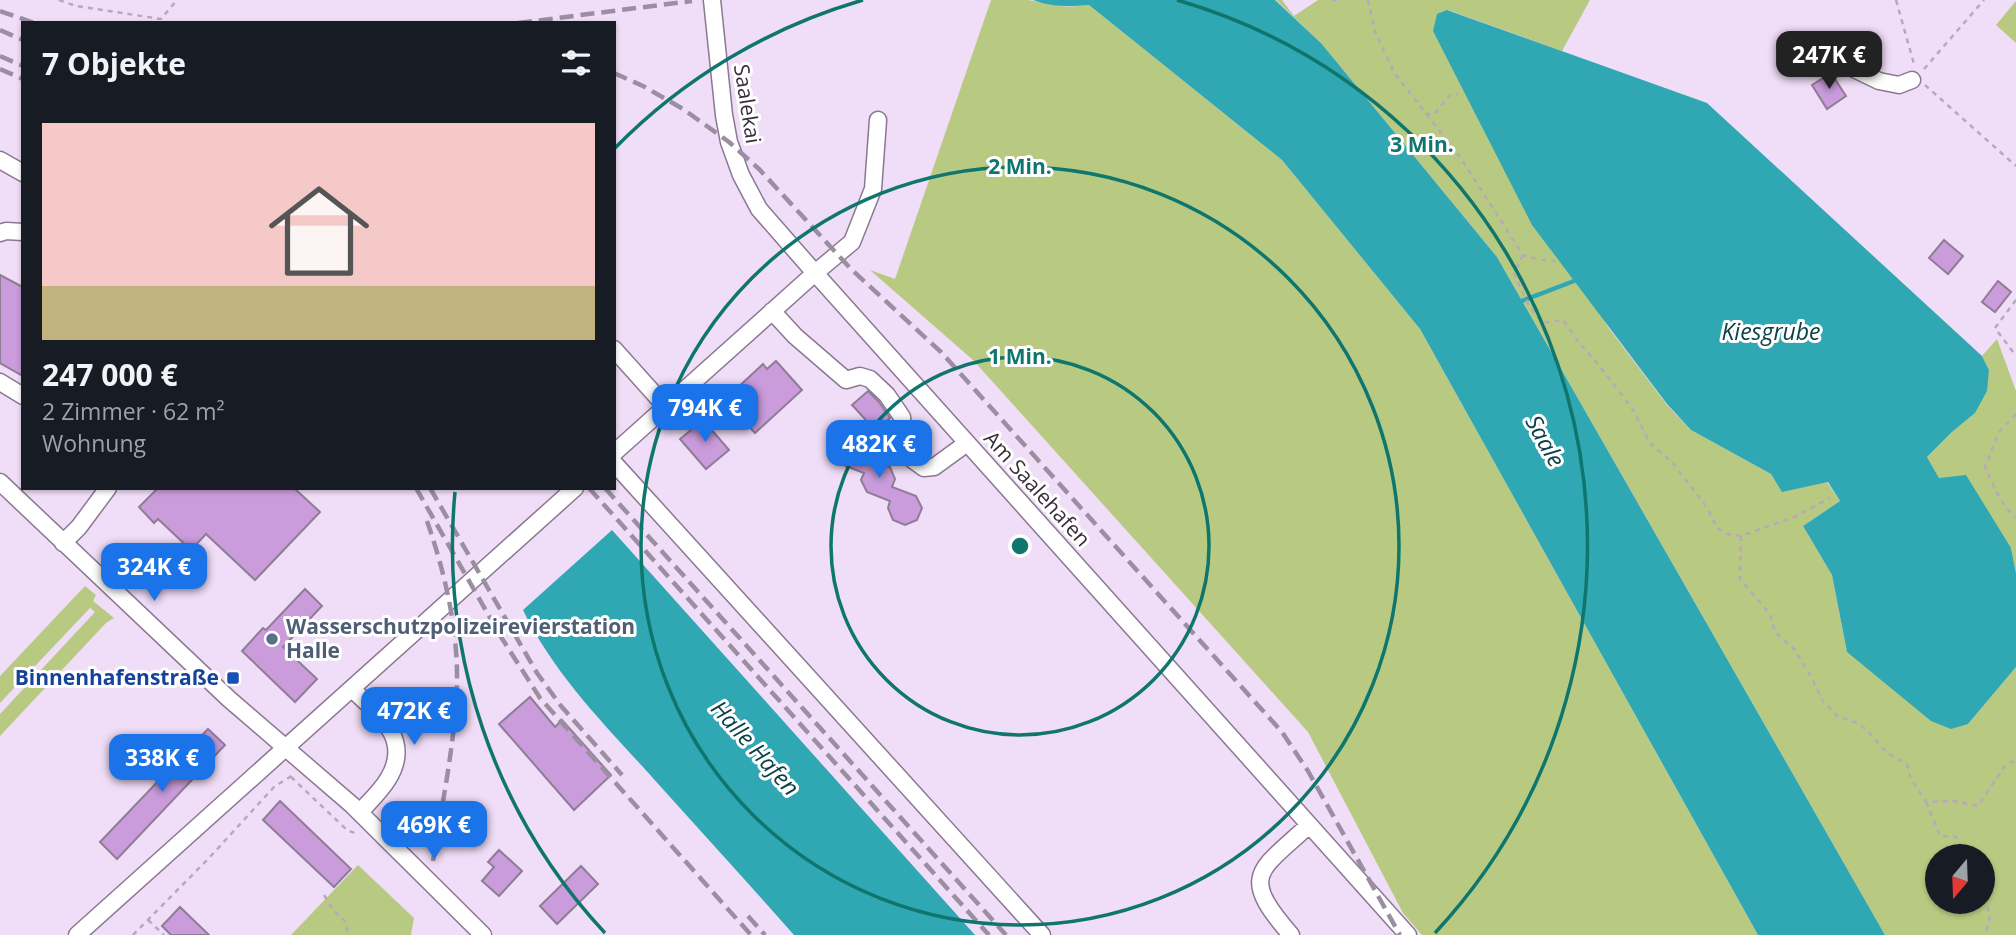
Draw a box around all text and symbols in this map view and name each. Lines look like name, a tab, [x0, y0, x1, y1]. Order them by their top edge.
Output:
pin: 247K €	[1772, 32, 1886, 91]
text: 247K €	[1792, 38, 1866, 70]
text: 7 Objekte	[42, 43, 186, 84]
icon: filters	[557, 44, 595, 82]
street label: Saalekai	[728, 62, 768, 146]
text: 3 Min.	[1390, 130, 1454, 158]
text: 2 Min.	[988, 152, 1052, 180]
icon: home	[256, 168, 382, 294]
water label: Kiesgrube	[1721, 315, 1821, 347]
text: 1 Min.	[988, 342, 1052, 370]
text: 247 000 €	[42, 354, 178, 395]
pin: 794K €	[648, 384, 762, 444]
text: 794K €	[668, 391, 742, 423]
text: 2 Zimmer · 62 m²	[42, 395, 225, 427]
water label: Saale	[1519, 409, 1573, 472]
pin: 482K €	[822, 420, 936, 480]
street label: Am Saalehafen	[978, 425, 1097, 552]
text: Wohnung	[42, 427, 146, 459]
text: 482K €	[842, 427, 916, 459]
centre of rings	[1008, 534, 1032, 558]
pin: 324K €	[97, 544, 211, 603]
text: 324K €	[117, 550, 191, 582]
place label: Wasserschutzpolizeirevierstation Halle	[286, 612, 635, 664]
marker: Wasserschutzpolizeirevierstation Halle	[264, 631, 280, 647]
place label: Binnenhafenstraße	[15, 663, 219, 691]
marker: Binnenhafenstraße	[225, 670, 241, 686]
pin: 472K €	[357, 688, 471, 747]
water label: Halle Hafen	[704, 693, 807, 802]
text: 472K €	[377, 694, 451, 726]
pin: 338K €	[105, 734, 219, 794]
text: 338K €	[125, 741, 199, 773]
pin: 469K €	[377, 802, 491, 861]
text: 469K €	[397, 808, 471, 840]
north arrow	[1925, 844, 1995, 914]
map controls	[1925, 844, 1995, 914]

